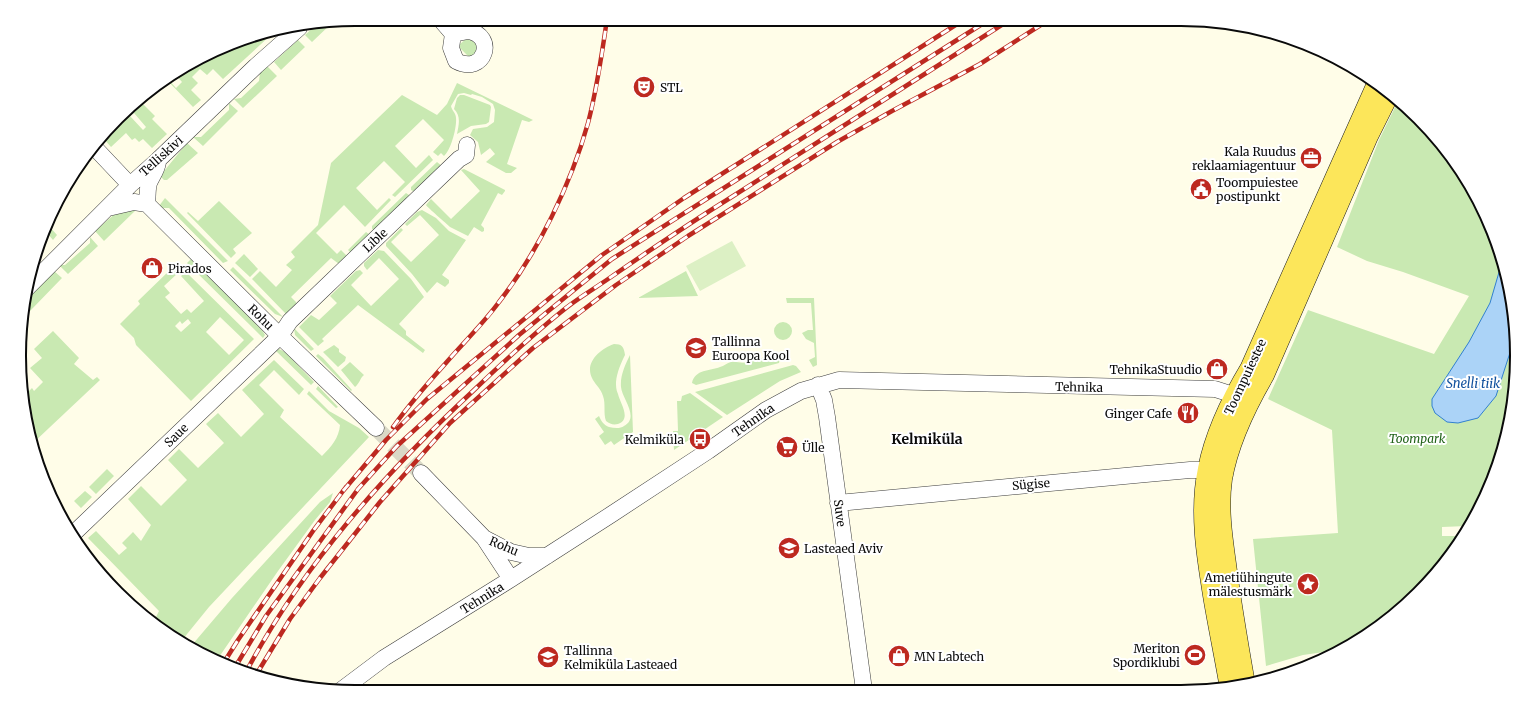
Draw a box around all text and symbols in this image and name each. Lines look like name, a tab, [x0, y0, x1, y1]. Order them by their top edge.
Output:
theatre icon: STL	[631, 74, 657, 100]
place label: STL	[660, 80, 683, 95]
street label: Telliskivi	[136, 133, 186, 179]
place label: Kala Ruudus reklaamiagentuur	[1192, 144, 1297, 173]
office icon: Kala Ruudus reklaamiagentuur	[1298, 145, 1324, 171]
place label: Toompuiestee postipunkt	[1216, 175, 1298, 204]
public building icon: Toompuiestee postipunkt	[1188, 176, 1214, 202]
street label: Lible	[360, 225, 390, 255]
shop icon: Pirados	[139, 255, 165, 281]
place label: Pirados	[168, 261, 212, 276]
street label: Rohu	[245, 301, 277, 333]
place label: Tallinna Euroopa Kool	[712, 334, 790, 363]
school or university icon: Tallinna Euroopa Kool	[683, 335, 709, 361]
street label: Toompuiestee	[1221, 337, 1269, 417]
shop icon: TehnikaStuudio	[1204, 356, 1230, 382]
place label: TehnikaStuudio	[1110, 362, 1202, 377]
water label: Snelli tiik	[1446, 375, 1500, 392]
street label: Tehnika	[1055, 379, 1104, 395]
street label: Tehnika	[729, 400, 777, 440]
restaurant icon: Ginger Cafe	[1175, 400, 1201, 426]
place label: Ginger Cafe	[1105, 406, 1172, 421]
street label: Saue	[161, 420, 191, 450]
bus stop icon: Kelmiküla	[687, 426, 713, 452]
district label: Kelmiküla	[891, 430, 963, 448]
park label: Toompark	[1389, 431, 1446, 446]
place label: Kelmiküla	[625, 432, 685, 447]
supermarket icon: Ülle	[774, 434, 800, 460]
place label: Ülle	[802, 440, 825, 455]
street label: Sügise	[1011, 475, 1051, 493]
street label: Suve	[831, 499, 849, 527]
street label: Rohu	[487, 533, 521, 559]
school or university icon: Lasteaed Aviv	[776, 535, 802, 561]
place label: Lasteaed Aviv	[804, 541, 883, 556]
place label: Ametiühingute mälestusmärk	[1203, 570, 1292, 599]
place icon: Ametiühingute mälestusmärk	[1295, 571, 1321, 597]
street label: Tehnika	[458, 579, 507, 617]
place label: Meriton Spordiklubi	[1113, 641, 1180, 670]
sports icon: Meriton Spordiklubi	[1182, 642, 1208, 668]
place label: Tallinna Kelmiküla Lasteaed	[564, 643, 677, 672]
shop icon: MN Labtech	[886, 643, 912, 669]
school or university icon: Tallinna Kelmiküla Lasteaed	[535, 644, 561, 670]
place label: MN Labtech	[914, 649, 984, 664]

